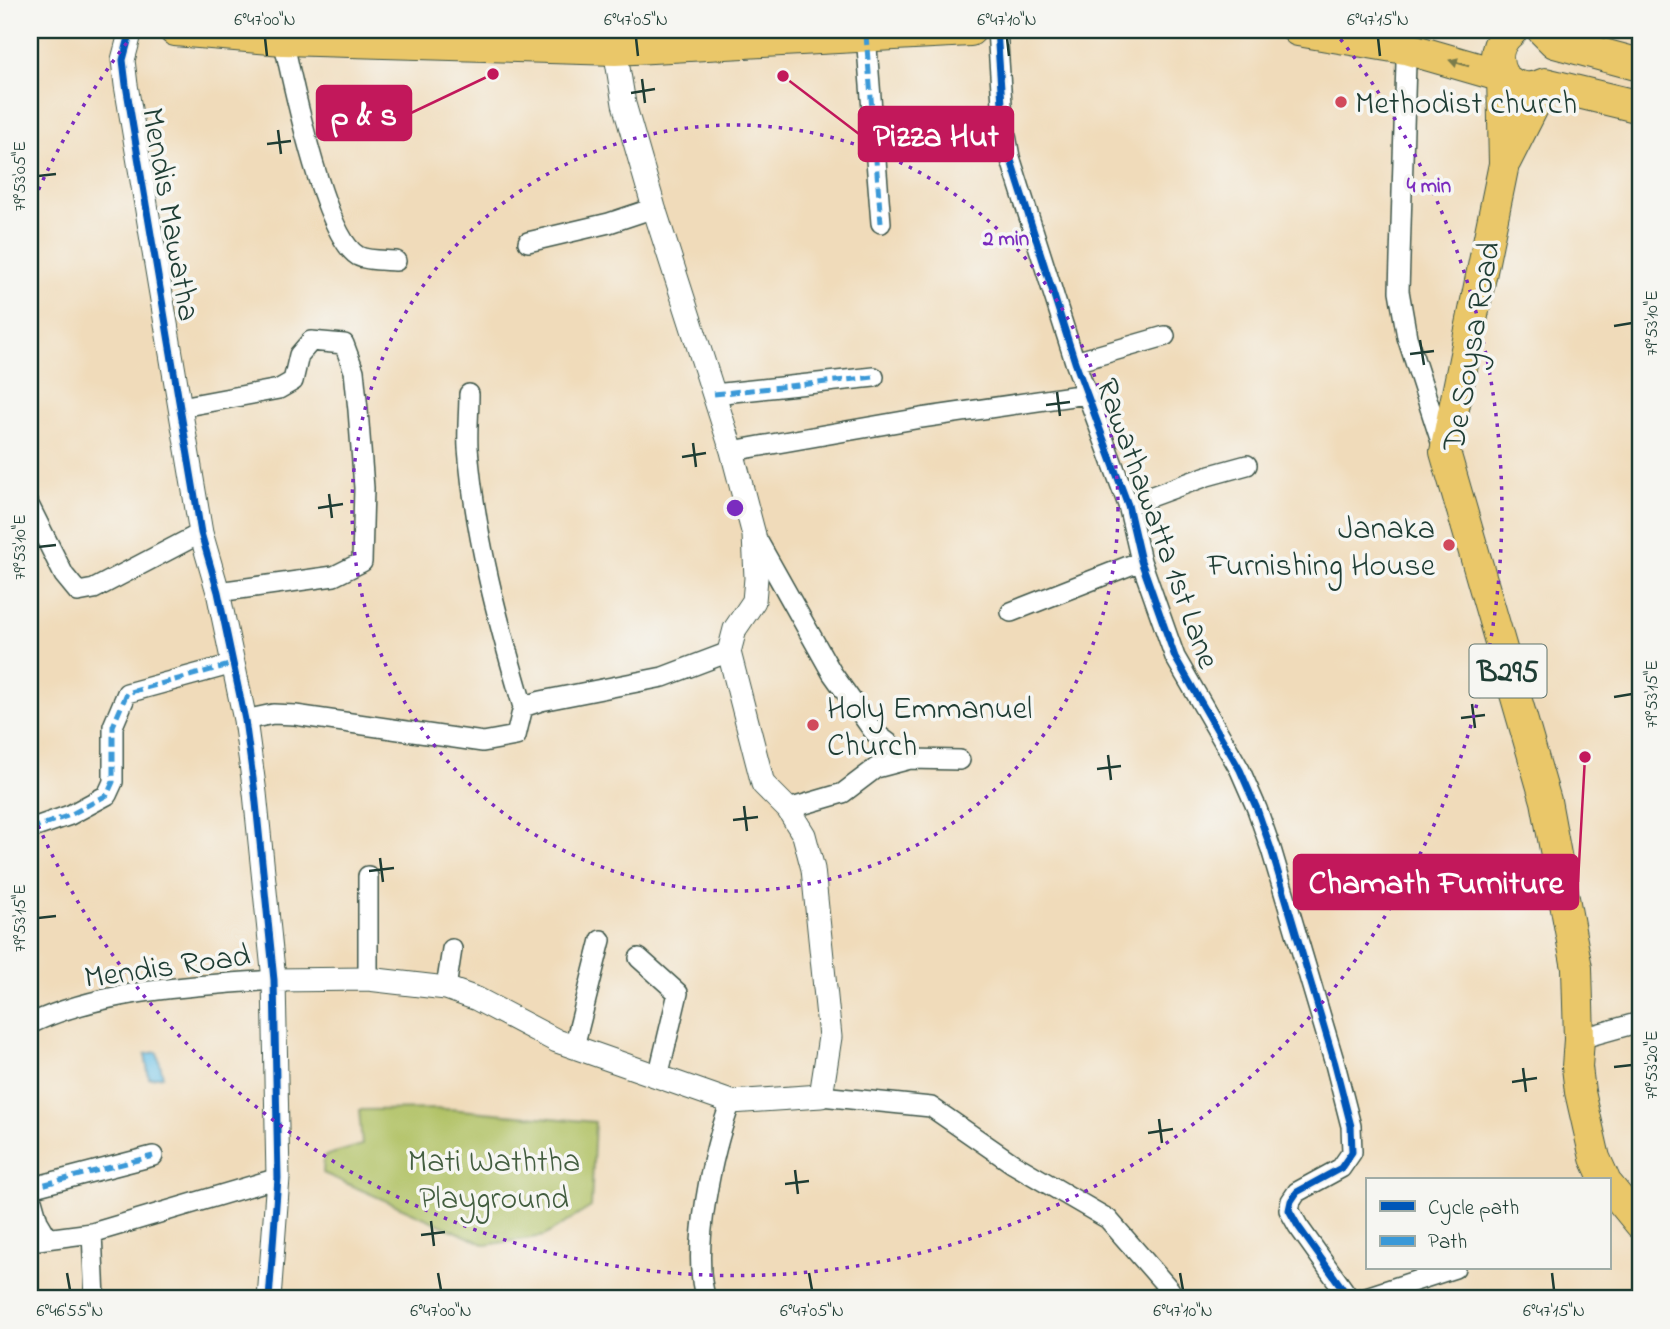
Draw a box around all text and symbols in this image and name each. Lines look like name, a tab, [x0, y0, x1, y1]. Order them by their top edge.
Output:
text: 6°47'00"N	[234, 8, 296, 34]
text: 6°47'05"N	[604, 8, 668, 34]
text: 6°47'10"N	[977, 8, 1037, 34]
text: 6°47'15"N	[1347, 8, 1409, 34]
one-way arrow	[1449, 58, 1470, 68]
place label: Methodist church	[1355, 82, 1577, 129]
callout: p & s	[317, 86, 411, 140]
text: p & s	[331, 93, 397, 141]
marker: Methodist church	[1333, 94, 1349, 110]
street label: Mendis Mawatha	[127, 104, 210, 325]
callout: Pizza Hut	[859, 107, 1013, 161]
text: Pizza Hut	[873, 114, 1000, 162]
text: 79°53'05"E	[8, 141, 34, 211]
text: 4 min	[1407, 172, 1451, 202]
text: 2 min	[982, 225, 1029, 255]
street label: De Soysa Road	[1432, 238, 1515, 456]
text: 79°53'10"E	[1640, 290, 1666, 356]
street label: Rawathawatta 1st Lane	[1081, 372, 1230, 677]
centre of rings	[723, 496, 747, 520]
place label: Janaka Furnishing House	[1206, 507, 1436, 591]
text: 79°53'10"E	[8, 514, 34, 580]
marker: Janaka Furnishing House	[1441, 537, 1457, 553]
road number: B295	[1470, 644, 1546, 698]
text: 79°53'15"E	[1640, 660, 1666, 728]
place label: Holy Emmanuel Church	[827, 687, 1032, 771]
marker: Holy Emmanuel Church	[805, 717, 821, 733]
callout: Chamath Furniture	[1294, 855, 1578, 909]
text: Chamath Furniture	[1308, 861, 1565, 909]
text: 79°53'15"E	[8, 884, 34, 952]
street label: Mendis Road	[81, 934, 254, 1003]
text: 79°53'20"E	[1640, 1030, 1666, 1100]
park label: Mati Waththa Playground	[408, 1140, 580, 1224]
legend	[1366, 1178, 1610, 1270]
text: Cycle path	[1428, 1194, 1519, 1226]
text: Path	[1428, 1228, 1467, 1258]
text: 6°46'55"N	[37, 1299, 103, 1325]
text: 6°47'00"N	[410, 1299, 472, 1325]
text: 6°47'05"N	[780, 1299, 844, 1325]
text: 6°47'10"N	[1153, 1299, 1213, 1325]
text: 6°47'15"N	[1523, 1299, 1585, 1325]

